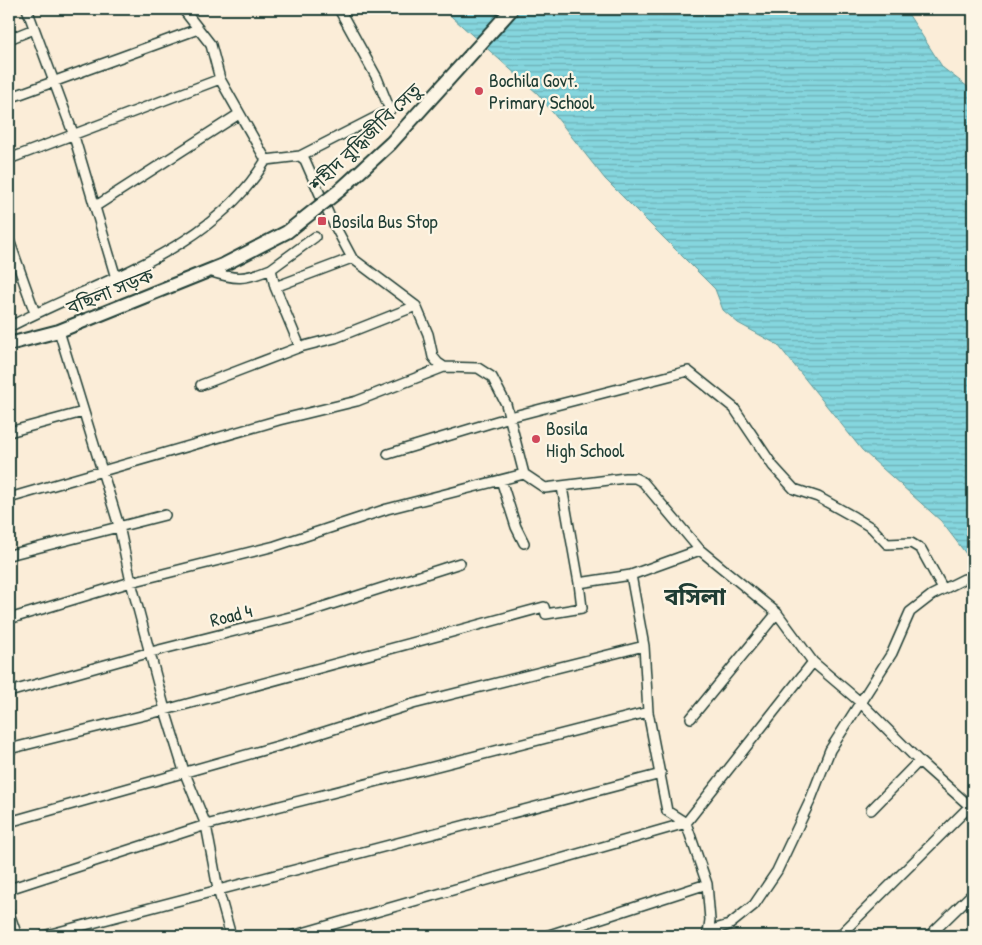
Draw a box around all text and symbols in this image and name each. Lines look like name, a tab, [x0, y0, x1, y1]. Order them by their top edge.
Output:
place label: Bochila Govt. Primary School	[489, 67, 595, 115]
street label: শহীদ বুদ্ধিজীবি সেতু	[303, 77, 427, 198]
marker: Bochila Govt. Primary School	[473, 85, 485, 97]
place label: Bosila Bus Stop	[332, 208, 438, 234]
marker: Bosila Bus Stop	[316, 215, 328, 227]
street label: বছিলা সড়ক	[62, 261, 158, 321]
place label: Bosila High School	[546, 415, 625, 463]
marker: Bosila High School	[530, 433, 542, 445]
district label: বসিলা	[663, 580, 727, 612]
street label: Road 4	[207, 597, 255, 633]

